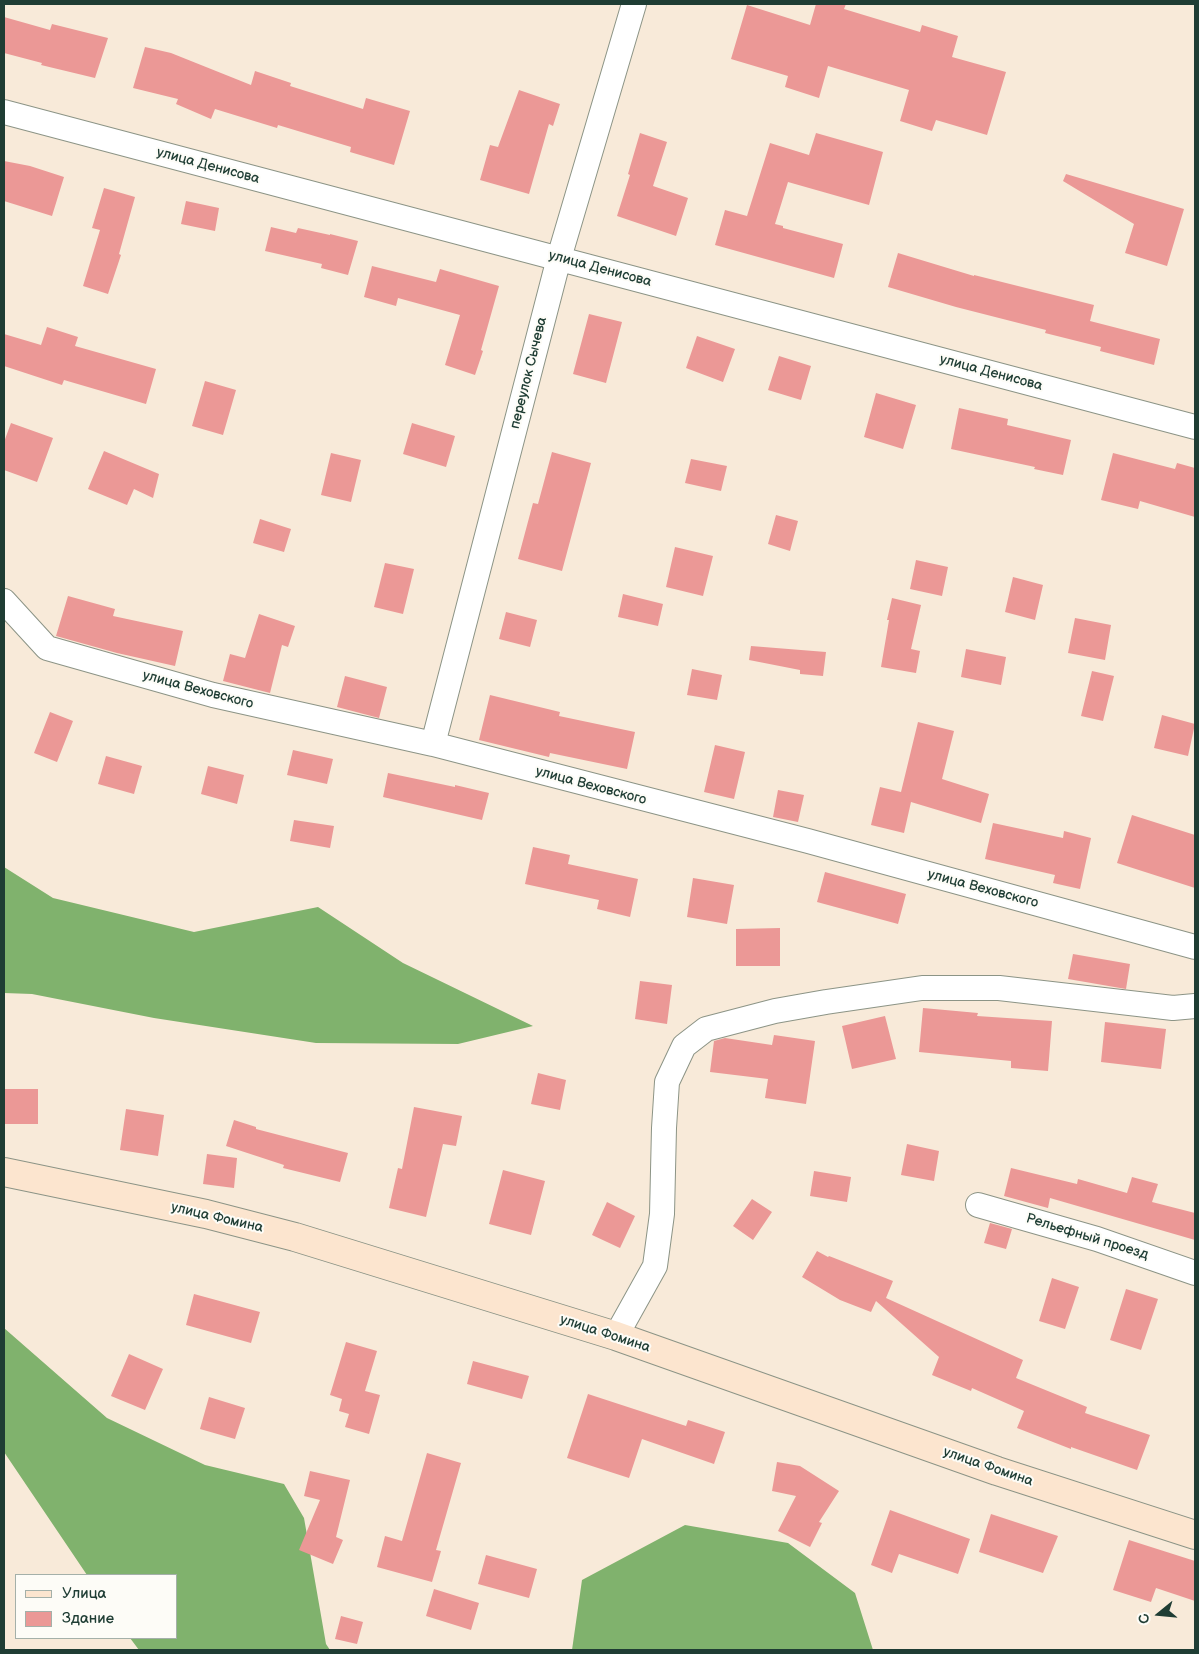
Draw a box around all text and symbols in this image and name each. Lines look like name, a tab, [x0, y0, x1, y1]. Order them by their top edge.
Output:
street label: улица Денисова	[155, 144, 261, 188]
street label: улица Денисова	[547, 247, 653, 291]
street label: переулок Сычева	[507, 315, 551, 431]
street label: улица Денисова	[938, 351, 1044, 395]
street label: улица Веховского	[141, 667, 255, 713]
street label: улица Веховского	[534, 763, 648, 809]
street label: улица Веховского	[926, 866, 1040, 912]
street label: улица Фомина	[169, 1199, 265, 1237]
street label: Рельефный проезд	[1024, 1210, 1150, 1264]
street label: улица Фомина	[558, 1312, 652, 1356]
street label: улица Фомина	[941, 1444, 1035, 1490]
legend	[15, 1574, 178, 1639]
text: Улица	[62, 1584, 106, 1603]
north arrow	[1134, 1589, 1184, 1639]
text: Здание	[62, 1609, 114, 1628]
text: С	[1135, 1611, 1154, 1626]

